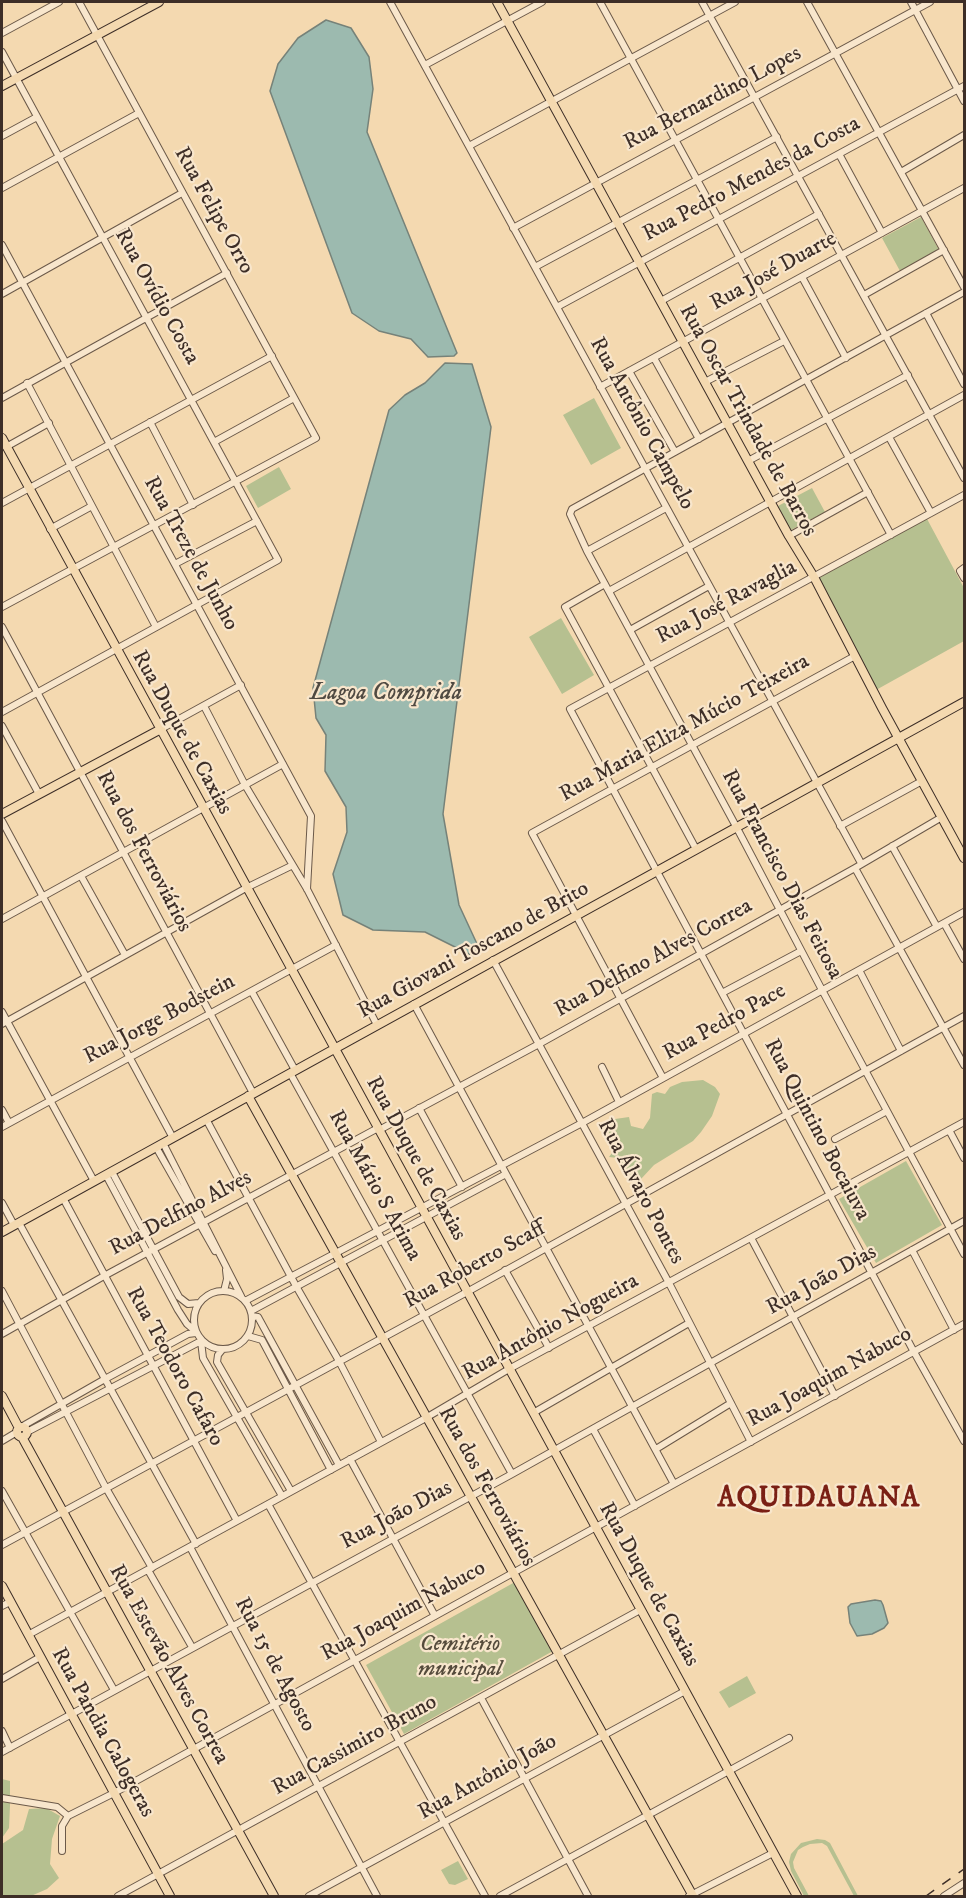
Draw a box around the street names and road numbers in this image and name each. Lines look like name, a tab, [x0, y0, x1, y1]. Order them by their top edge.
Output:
street label: Rua Bernardino Lopes	[620, 41, 806, 157]
street label: Rua Pedro Mendes da Costa	[639, 112, 865, 248]
street label: Rua Felipe Orro	[167, 143, 259, 279]
street label: Rua Ovídio Costa	[108, 224, 204, 370]
street label: Rua José Duarte	[706, 226, 842, 318]
street label: Rua Oscar Trindade de Barros	[672, 300, 822, 542]
street label: Rua Antônio Campelo	[583, 333, 699, 515]
street label: Rua Treze de Junho	[137, 472, 243, 636]
street label: Rua José Ravaglia	[652, 555, 802, 651]
street label: Rua Duque de Caxias	[125, 646, 237, 820]
street label: Rua Maria Eliza Múcio Teixeira	[556, 649, 814, 809]
street label: Rua Francisco Dias Feitosa	[715, 766, 847, 984]
street label: Rua dos Ferroviários	[89, 767, 197, 937]
street label: Rua Giovani Toscano de Brito	[354, 876, 594, 1026]
street label: Rua Delfino Alves Correa	[551, 894, 757, 1024]
street label: Rua Jorge Bodstein	[80, 969, 240, 1071]
street label: Rua Pedro Pace	[659, 978, 791, 1068]
street label: Rua Quintino Bocaiuva	[757, 1035, 875, 1225]
street label: Rua Duque de Caxias	[359, 1072, 471, 1246]
street label: Rua Mário S Arima	[322, 1106, 426, 1266]
street label: Rua Álvaro Pontes	[591, 1115, 689, 1269]
street label: Rua Delfino Alves	[105, 1165, 257, 1263]
street label: Rua Roberto Scaff	[400, 1216, 550, 1316]
street label: Rua João Dias	[762, 1240, 882, 1322]
street label: Rua Antônio Nogueira	[458, 1269, 644, 1387]
street label: Rua Teodoro Cafaro	[119, 1283, 229, 1451]
street label: Rua Joaquim Nabuco	[743, 1322, 917, 1434]
street label: Rua dos Ferroviários	[431, 1402, 541, 1572]
street label: Rua João Dias	[337, 1476, 457, 1556]
street label: Rua Duque de Caxias	[592, 1498, 704, 1672]
street label: Rua Joaquim Nabuco	[317, 1556, 491, 1668]
street label: Rua Estevão Alves Correa	[102, 1561, 234, 1769]
street label: Rua 15 de Agosto	[228, 1593, 320, 1737]
street label: Rua Pandia Calogeras	[45, 1644, 159, 1822]
street label: Rua Cassimiro Bruno	[268, 1690, 442, 1802]
street label: Rua Antônio João	[414, 1729, 562, 1827]

